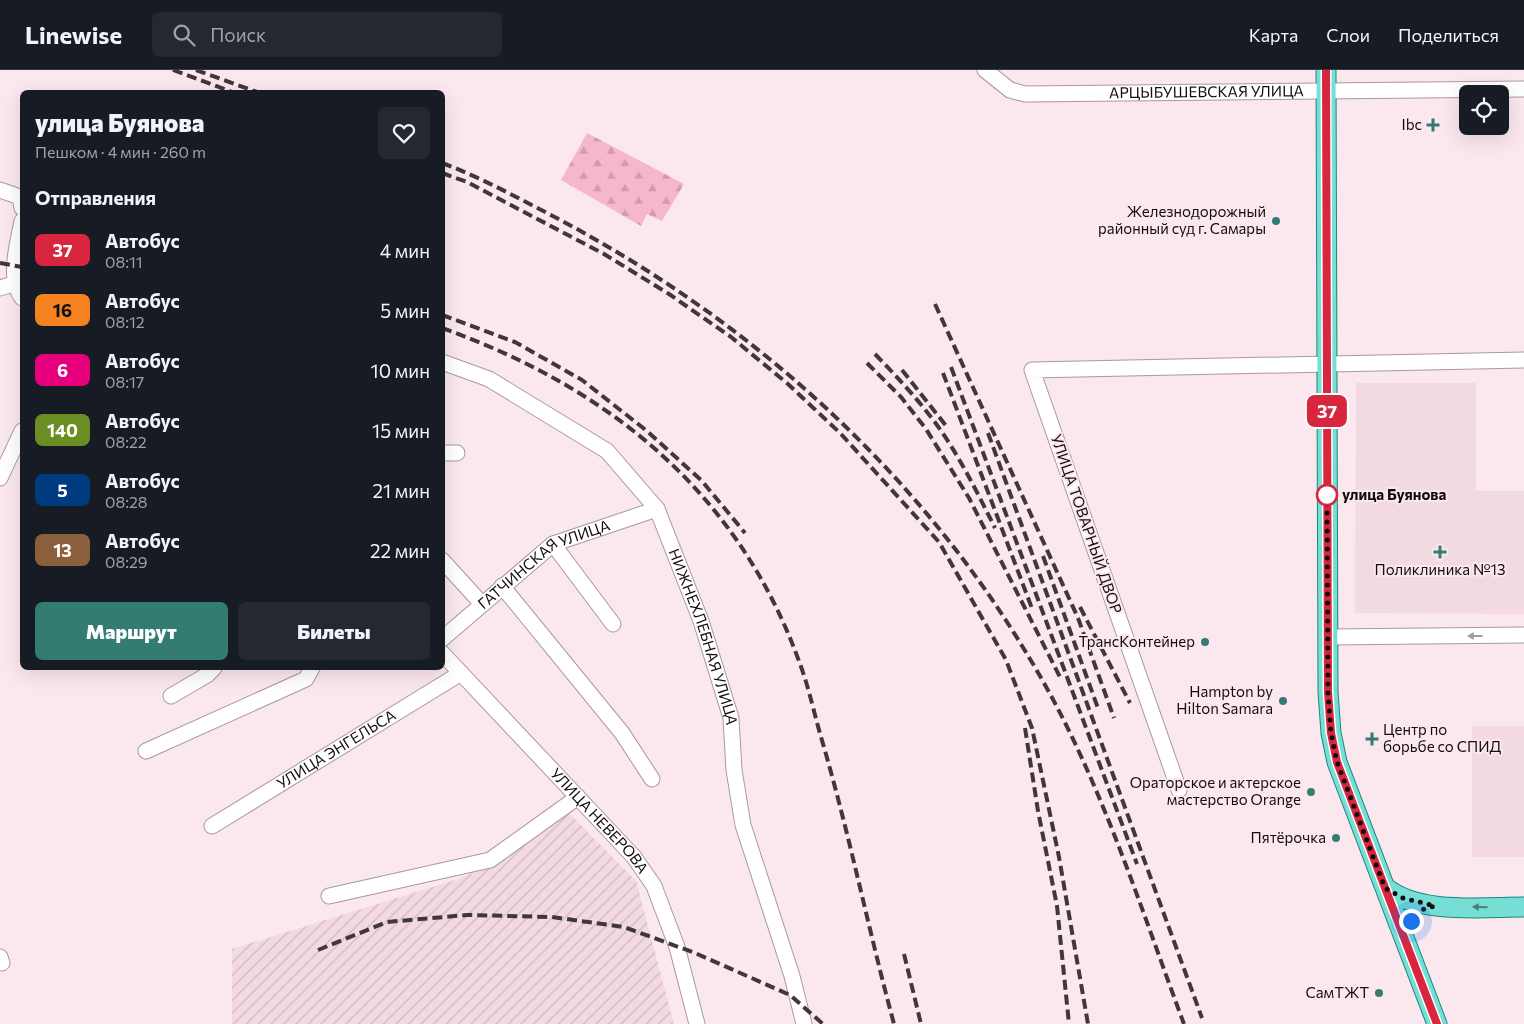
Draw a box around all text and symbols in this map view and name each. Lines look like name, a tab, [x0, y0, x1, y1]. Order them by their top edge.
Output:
search box	[152, 12, 502, 57]
text: Linewise	[25, 20, 122, 49]
icon: search	[170, 21, 198, 49]
text: Поиск	[210, 23, 266, 46]
text: Карта	[1249, 24, 1298, 46]
text: Слои	[1326, 24, 1370, 46]
text: Поделиться	[1398, 24, 1499, 46]
street label: АРЦЫБУШЕВСКАЯ УЛИЦА	[1109, 81, 1304, 101]
map controls	[1459, 85, 1509, 135]
button: locate	[1459, 85, 1509, 135]
button: heart	[378, 107, 430, 159]
text: улица Буянова	[35, 108, 204, 137]
place label: Ibc	[1402, 115, 1422, 133]
marker: Ibc	[1426, 118, 1440, 132]
text: Пешком · 4 мин · 260 m	[35, 142, 206, 161]
text: Отправления	[35, 186, 156, 209]
place label: Железнодорожный районный суд г. Самары	[1098, 202, 1266, 237]
marker: Железнодорожный районный суд г. Самары	[1270, 215, 1282, 227]
text: Автобус	[105, 229, 180, 252]
text: 37	[52, 239, 73, 261]
text: 4 мин	[380, 239, 430, 262]
text: 08:11	[105, 252, 143, 271]
text: Автобус	[105, 289, 180, 312]
text: 16	[53, 299, 72, 321]
text: 5 мин	[380, 299, 430, 322]
text: 08:12	[105, 312, 145, 331]
text: Автобус	[105, 349, 180, 372]
text: 6	[57, 359, 68, 381]
text: 10 мин	[371, 359, 430, 382]
text: 08:17	[105, 372, 144, 391]
line badge: 37	[1304, 395, 1350, 427]
text: 37	[1317, 400, 1337, 422]
text: Автобус	[105, 409, 180, 432]
text: 140	[47, 419, 78, 441]
text: 15 мин	[372, 419, 430, 442]
text: 08:22	[105, 432, 147, 451]
street label: УЛИЦА ТОВАРНЫЙ ДВОР	[1048, 432, 1126, 616]
text: Автобус	[105, 469, 180, 492]
text: 5	[57, 479, 68, 501]
text: 21 мин	[372, 479, 430, 502]
marker: улица Буянова	[1316, 484, 1338, 506]
place label: улица Буянова	[1342, 485, 1447, 503]
text: 08:28	[105, 492, 147, 511]
street label: ГАТЧИНСКАЯ УЛИЦА	[474, 516, 612, 612]
text: Автобус	[105, 529, 180, 552]
text: 13	[53, 539, 72, 561]
text: 22 мин	[370, 539, 430, 562]
marker: Поликлиника №13	[1433, 545, 1447, 559]
street label: НИЖНЕХЛЕБНАЯ УЛИЦА	[665, 546, 741, 726]
text: 08:29	[105, 552, 147, 571]
place label: Поликлиника №13	[1375, 560, 1505, 578]
button: Маршрут	[35, 602, 228, 660]
button: Билеты	[238, 602, 430, 660]
place label: ТрансКонтейнер	[1078, 632, 1195, 650]
one-way arrow	[1467, 632, 1483, 640]
marker: ТрансКонтейнер	[1199, 636, 1211, 648]
place label: Hampton by Hilton Samara	[1176, 682, 1273, 717]
marker: Hampton by Hilton Samara	[1277, 695, 1289, 707]
street label: УЛИЦА ЭНГЕЛЬСА	[273, 705, 399, 792]
place label: Центр по борьбе со СПИД	[1383, 720, 1501, 755]
marker: Центр по борьбе со СПИД	[1365, 732, 1379, 746]
street label: УЛИЦА НЕВЕРОВА	[547, 764, 653, 876]
place label: Ораторское и актерское мастерство Orange	[1130, 773, 1301, 808]
marker: Ораторское и актерское мастерство Orange	[1305, 786, 1317, 798]
place label: Пятёрочка	[1251, 828, 1326, 846]
marker: Пятёрочка	[1330, 832, 1342, 844]
one-way arrow	[1471, 902, 1487, 910]
your location	[1399, 909, 1424, 934]
place label: СамТЖТ	[1306, 983, 1369, 1001]
marker: СамТЖТ	[1373, 987, 1385, 999]

